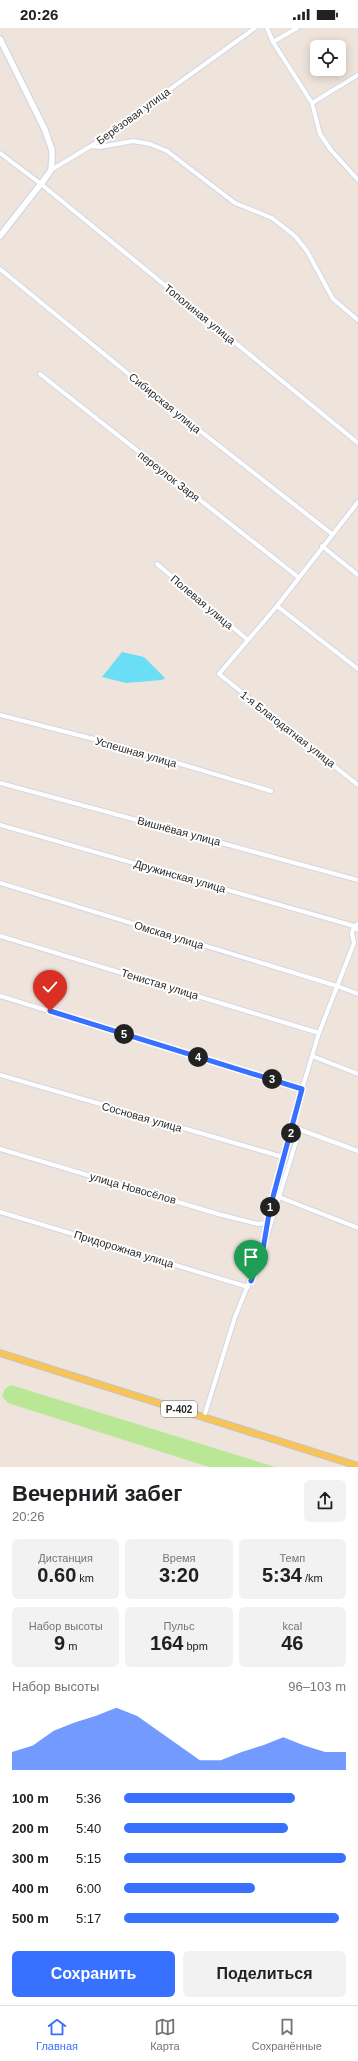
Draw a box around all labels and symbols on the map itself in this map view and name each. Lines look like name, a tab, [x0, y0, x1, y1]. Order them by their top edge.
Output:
street label: Берёзовая улица	[94, 85, 173, 147]
street label: Тополиная улица	[162, 282, 239, 347]
street label: Сибирская улица	[127, 370, 204, 436]
street label: переулок Заря	[136, 448, 202, 504]
street label: Полевая улица	[168, 573, 236, 632]
street label: 1-я Благодатная улица	[238, 688, 338, 770]
street label: Успешная улица	[94, 735, 179, 770]
street label: Вишнёвая улица	[136, 814, 223, 848]
street label: Дружинская улица	[133, 857, 228, 895]
street label: Омская улица	[133, 919, 206, 952]
street label: Тенистая улица	[120, 967, 201, 1002]
pin	[33, 970, 67, 1011]
pin: 5	[114, 1024, 134, 1044]
pin: 4	[188, 1047, 208, 1067]
pin: 3	[262, 1069, 282, 1089]
street label: Сосновая улица	[101, 1100, 184, 1134]
pin: 2	[281, 1123, 301, 1143]
street label: улица Новосёлов	[88, 1170, 178, 1206]
pin: 1	[260, 1197, 280, 1217]
street label: Придорожная улица	[73, 1228, 176, 1270]
pin	[234, 1240, 268, 1281]
road number: Р-402	[161, 1401, 197, 1417]

